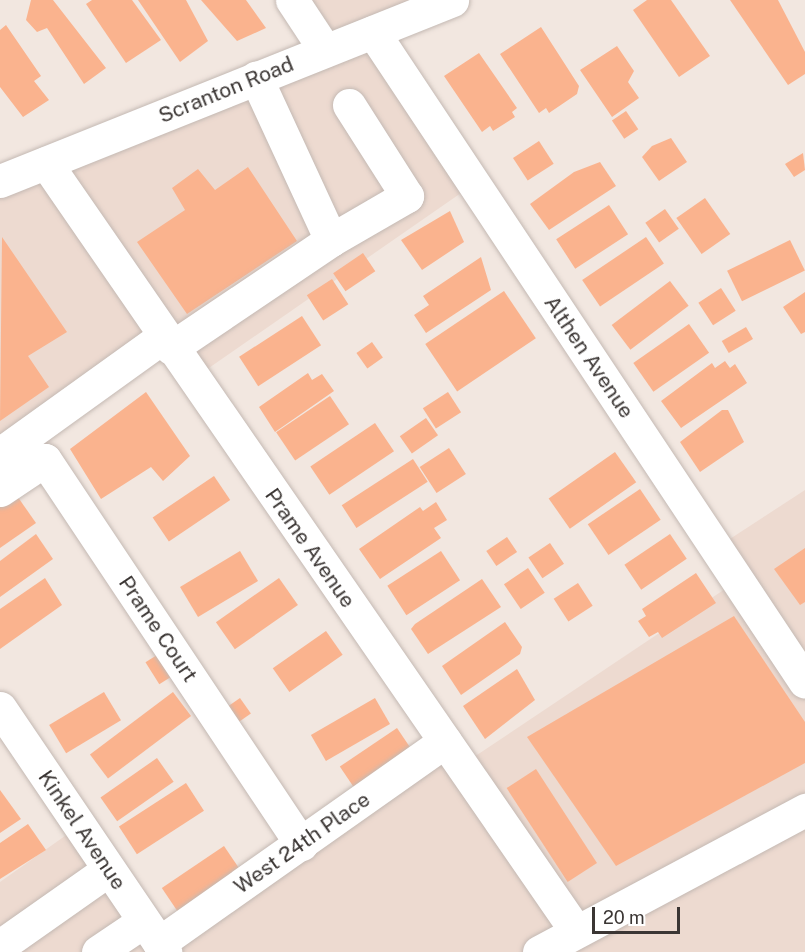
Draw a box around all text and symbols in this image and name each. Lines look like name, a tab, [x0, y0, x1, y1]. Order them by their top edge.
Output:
street label: Scranton Road	[155, 52, 297, 128]
street label: Althen Avenue	[539, 291, 639, 423]
street label: Prame Avenue	[259, 483, 361, 613]
street label: Prame Court	[113, 571, 203, 687]
street label: Kinkel Avenue	[33, 766, 131, 894]
street label: West 24th Place	[229, 787, 375, 899]
scale bar	[595, 895, 684, 933]
text: 20 m	[603, 907, 645, 928]

